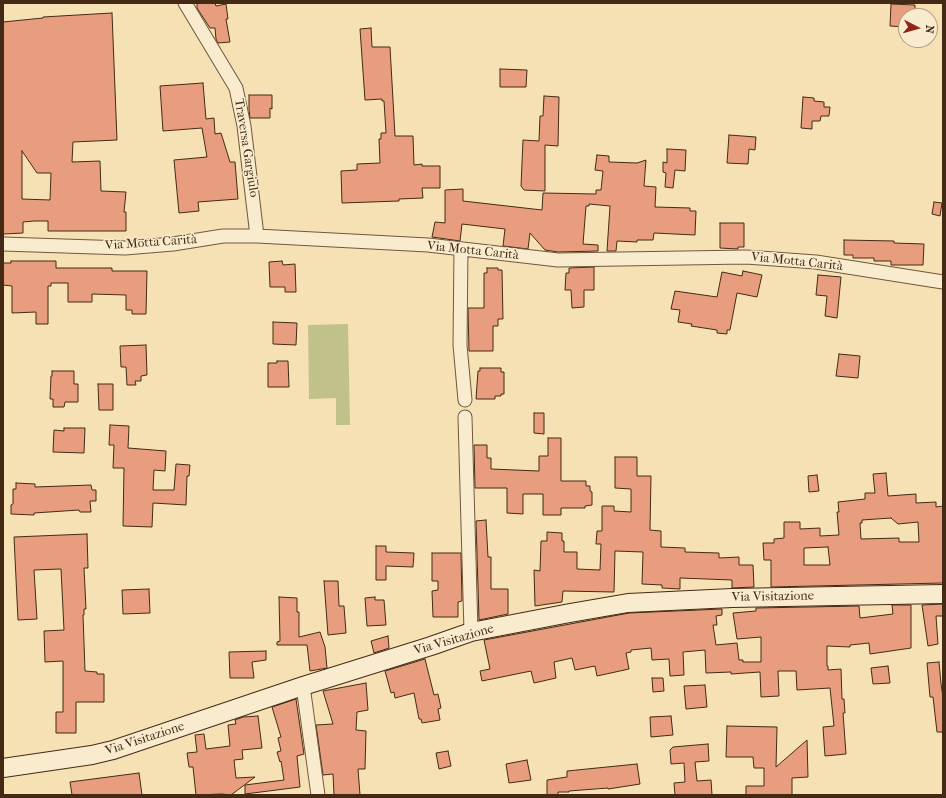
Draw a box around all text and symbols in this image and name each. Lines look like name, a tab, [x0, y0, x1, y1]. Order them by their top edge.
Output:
north arrow	[898, 8, 938, 48]
text: N	[923, 24, 936, 34]
street label: Traversa Gargiulo	[230, 97, 262, 199]
street label: Via Motta Carità	[105, 232, 197, 254]
street label: Via Motta Carità	[426, 238, 520, 264]
street label: Via Motta Carità	[750, 249, 844, 275]
street label: Via Visitazione	[732, 588, 814, 606]
street label: Via Visitazione	[412, 621, 496, 659]
street label: Via Visitazione	[103, 719, 187, 759]

